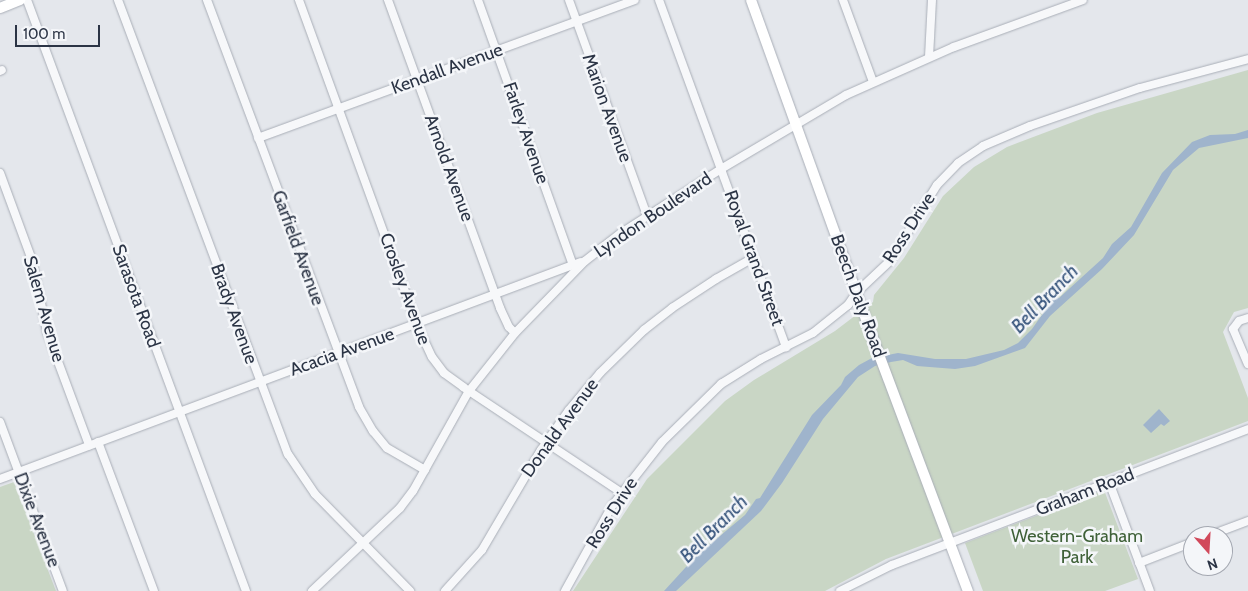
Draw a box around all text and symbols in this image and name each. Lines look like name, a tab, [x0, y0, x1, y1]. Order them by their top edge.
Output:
scale bar	[18, 15, 102, 47]
text: 100 m	[23, 25, 65, 43]
street label: Kendall Avenue	[388, 39, 506, 99]
street label: Marion Avenue	[577, 51, 637, 165]
street label: Farley Avenue	[498, 79, 554, 187]
street label: Arnold Avenue	[420, 112, 478, 224]
street label: Lyndon Boulevard	[590, 168, 716, 262]
street label: Royal Grand Street	[719, 187, 789, 329]
street label: Garfield Avenue	[267, 188, 329, 308]
street label: Ross Drive	[878, 189, 940, 267]
street label: Crosley Avenue	[375, 230, 435, 348]
street label: Beech Daly Road	[826, 232, 890, 360]
street label: Sarasota Road	[107, 241, 165, 351]
street label: Salem Avenue	[19, 253, 69, 365]
water label: Bell Branch	[1007, 260, 1083, 338]
street label: Brady Avenue	[206, 261, 262, 367]
street label: Acacia Avenue	[287, 323, 397, 381]
street label: Donald Avenue	[517, 374, 603, 482]
street label: Graham Road	[1033, 463, 1137, 521]
street label: Dixie Avenue	[9, 470, 65, 570]
street label: Ross Drive	[582, 473, 642, 553]
water label: Bell Branch	[675, 490, 753, 568]
park label: Western-Graham Park	[1011, 526, 1143, 568]
north arrow	[1183, 526, 1233, 576]
text: N	[1205, 554, 1220, 574]

